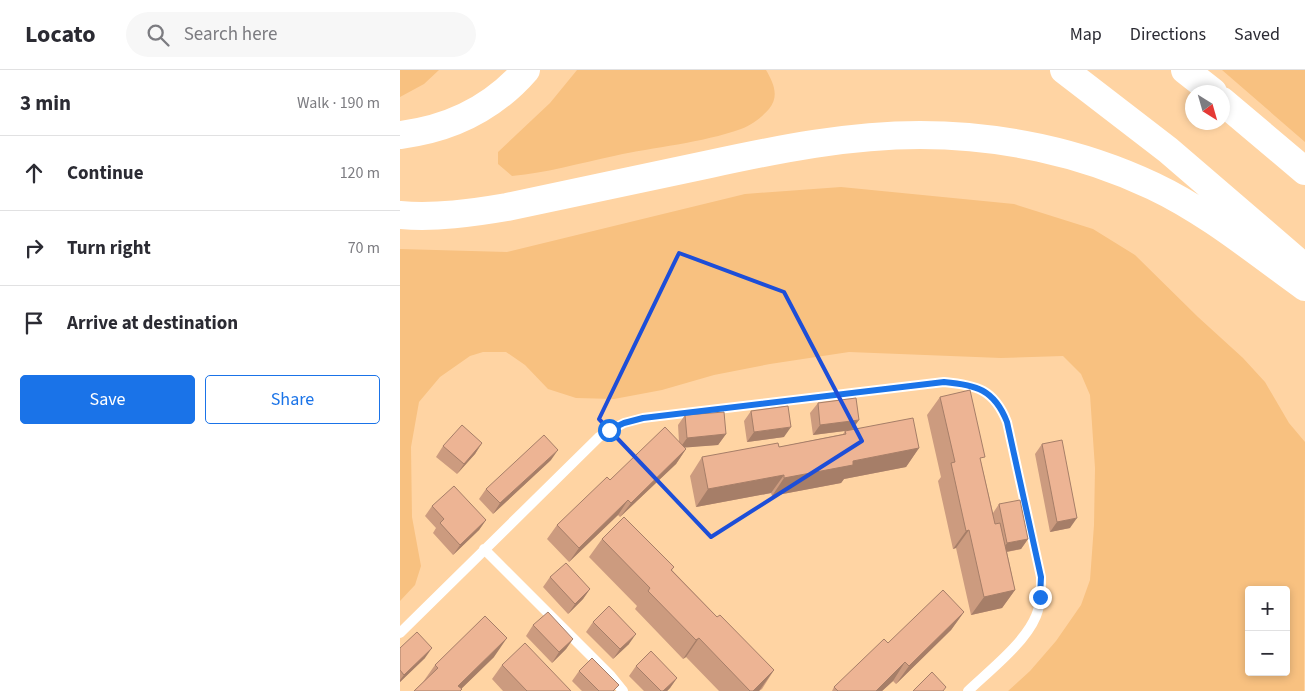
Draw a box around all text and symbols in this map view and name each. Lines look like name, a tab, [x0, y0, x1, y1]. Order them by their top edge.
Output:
search box	[126, 12, 476, 57]
text: Locato	[25, 17, 96, 52]
icon: search	[144, 21, 172, 49]
text: Search here	[184, 21, 277, 48]
text: Map	[1070, 22, 1102, 47]
text: Directions	[1130, 22, 1206, 47]
text: Saved	[1234, 22, 1280, 47]
north arrow	[1185, 85, 1230, 130]
text: 3 min	[20, 88, 71, 118]
text: Walk · 190 m	[297, 92, 380, 114]
icon: ahead	[20, 159, 48, 187]
text: Continue	[67, 160, 144, 187]
text: 120 m	[340, 162, 380, 184]
icon: right	[20, 234, 48, 262]
text: Turn right	[67, 235, 151, 262]
text: 70 m	[348, 237, 380, 259]
icon: arrive	[20, 309, 48, 337]
text: Arrive at destination	[67, 310, 238, 337]
button: Save	[20, 375, 195, 424]
button: Share	[205, 375, 380, 424]
route start	[598, 419, 621, 442]
route end	[1029, 586, 1052, 609]
map controls	[1245, 586, 1290, 676]
button: +	[1245, 586, 1290, 631]
button: −	[1245, 631, 1290, 676]

